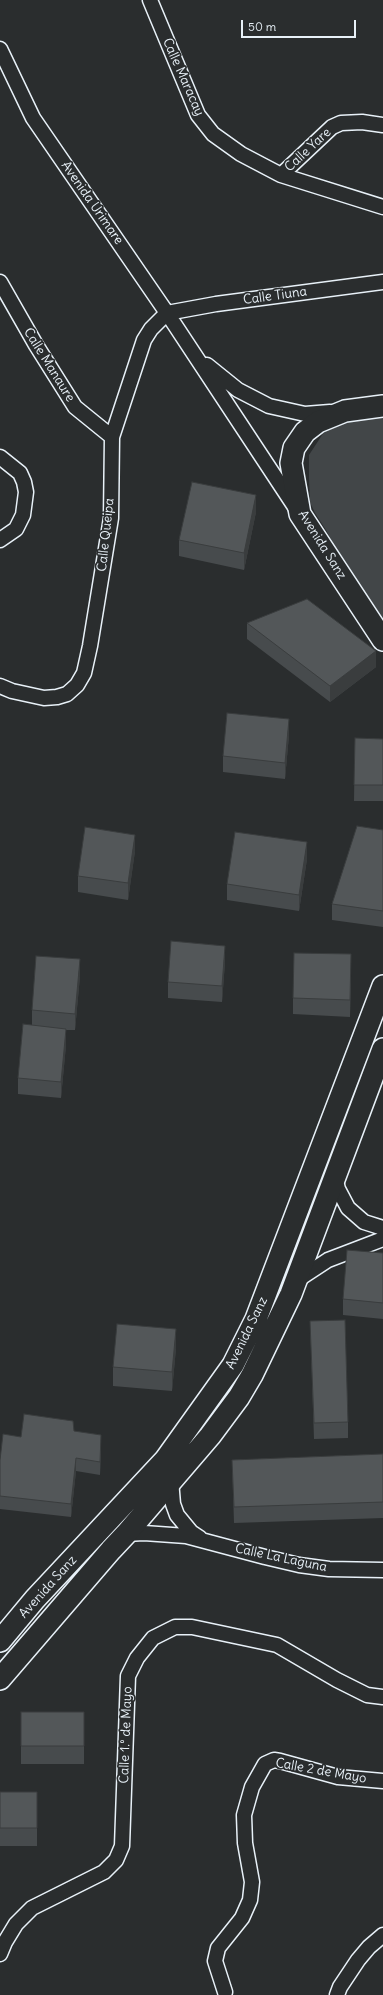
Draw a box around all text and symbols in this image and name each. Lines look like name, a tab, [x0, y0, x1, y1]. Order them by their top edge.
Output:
scale bar	[243, 12, 358, 38]
text: 50 m	[248, 19, 276, 34]
street label: Calle Maracay	[159, 36, 207, 118]
street label: Calle Yare	[282, 125, 334, 175]
street label: Avenida Urimare	[58, 158, 126, 248]
street label: Calle Tiuna	[242, 284, 308, 308]
street label: Calle Manaure	[20, 325, 78, 405]
street label: Calle Queipa	[94, 497, 118, 573]
street label: Avenida Sanz	[295, 508, 349, 582]
street label: Avenida Sanz	[223, 1294, 271, 1372]
street label: Calle La Laguna	[234, 1541, 328, 1575]
street label: Avenida Sanz	[16, 1553, 80, 1621]
street label: Calle 1.° de Mayo	[117, 1686, 135, 1784]
street label: Calle 2 de Mayo	[274, 1755, 368, 1787]

